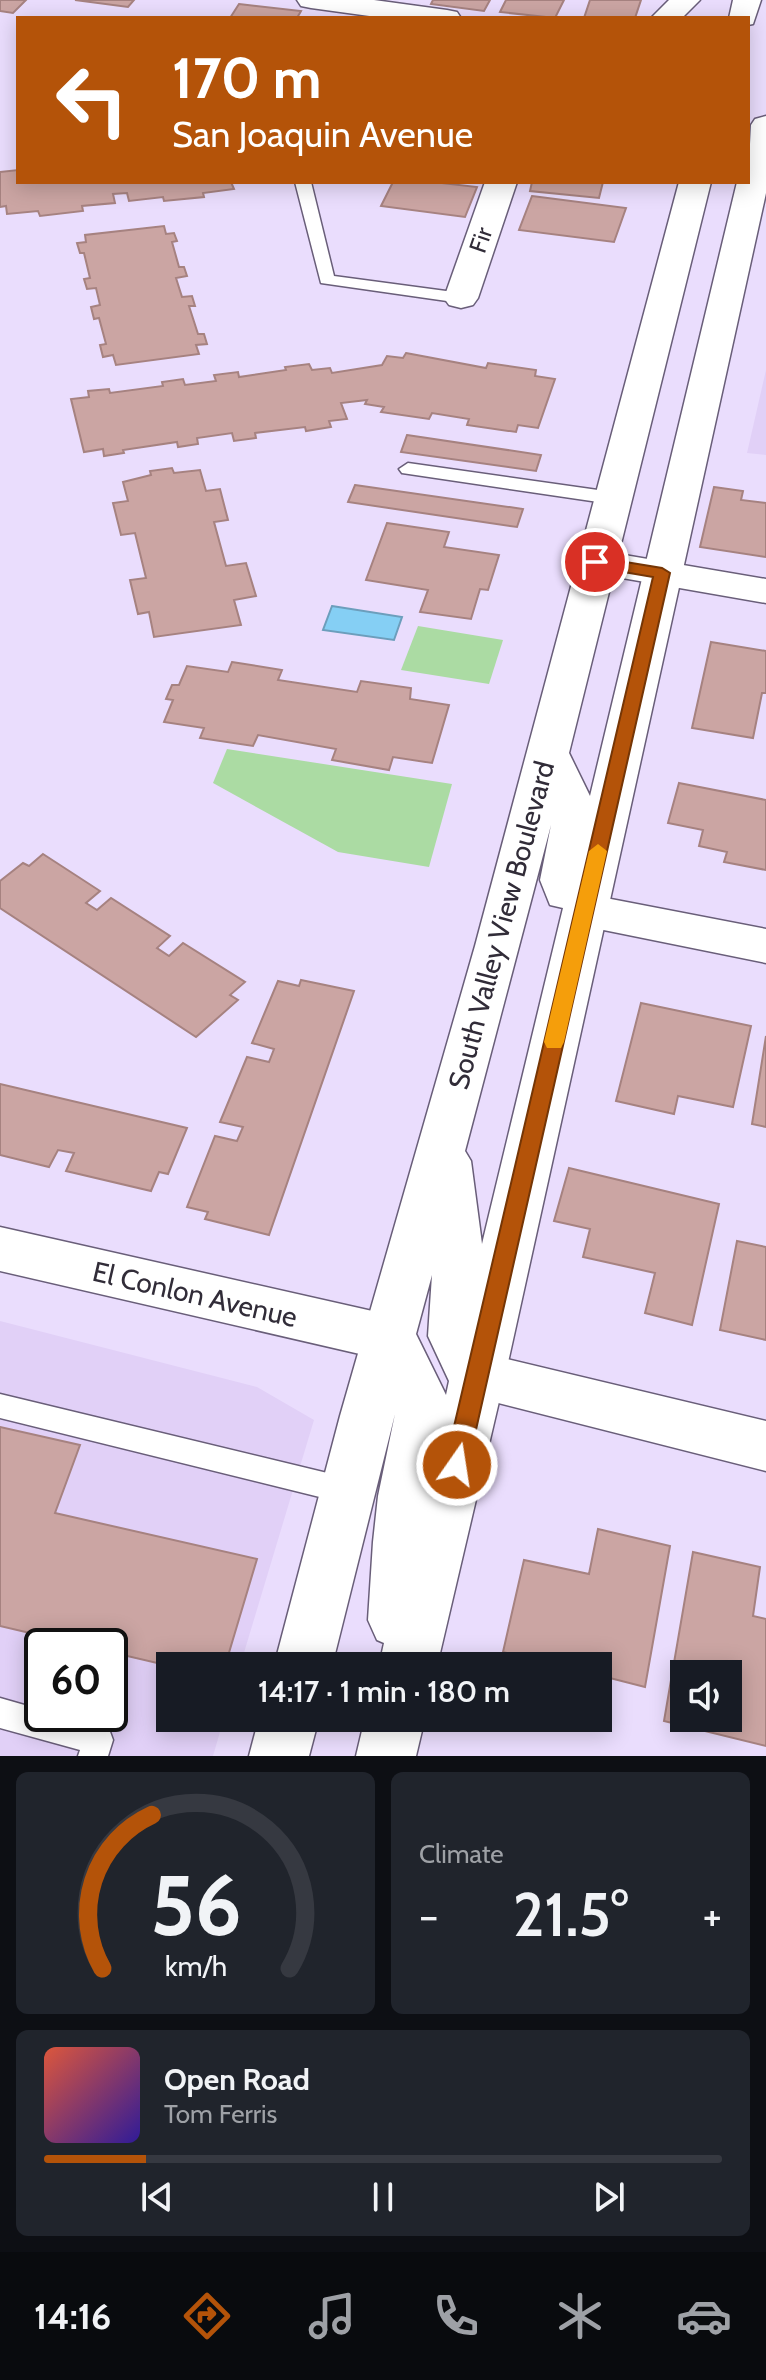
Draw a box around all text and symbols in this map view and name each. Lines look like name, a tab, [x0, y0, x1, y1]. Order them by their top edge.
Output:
text: 170 m	[172, 44, 322, 112]
icon: left	[40, 48, 144, 152]
text: San Joaquin Avenue	[172, 112, 473, 156]
street label: Fir	[463, 223, 498, 256]
pin	[561, 528, 629, 596]
icon: arrive	[573, 540, 617, 584]
street label: South Valley View Boulevard	[441, 757, 561, 1093]
street label: El Conlon Avenue	[89, 1254, 301, 1334]
position arrow	[415, 1423, 499, 1507]
speed limit sign: 60	[24, 1628, 128, 1732]
map controls	[670, 1660, 742, 1732]
button: sound	[670, 1660, 742, 1732]
text: 14:17 · 1 min · 180 m	[258, 1673, 510, 1710]
text: Climate	[419, 1838, 504, 1870]
text: 56	[150, 1855, 241, 1956]
text: 21.5°	[513, 1878, 628, 1951]
text: −	[419, 1889, 438, 1942]
text: +	[703, 1889, 722, 1942]
text: km/h	[164, 1948, 227, 1983]
text: Open Road	[164, 2061, 310, 2098]
text: Tom Ferris	[164, 2098, 277, 2130]
icon: previous	[135, 2175, 179, 2219]
icon: pause	[361, 2175, 405, 2219]
icon: next	[587, 2175, 631, 2219]
icon: directions	[179, 2288, 235, 2344]
icon: music	[304, 2288, 360, 2344]
icon: phone	[428, 2288, 484, 2344]
icon: climate	[552, 2288, 608, 2344]
icon: car	[676, 2288, 732, 2344]
text: 14:16	[34, 2294, 111, 2338]

